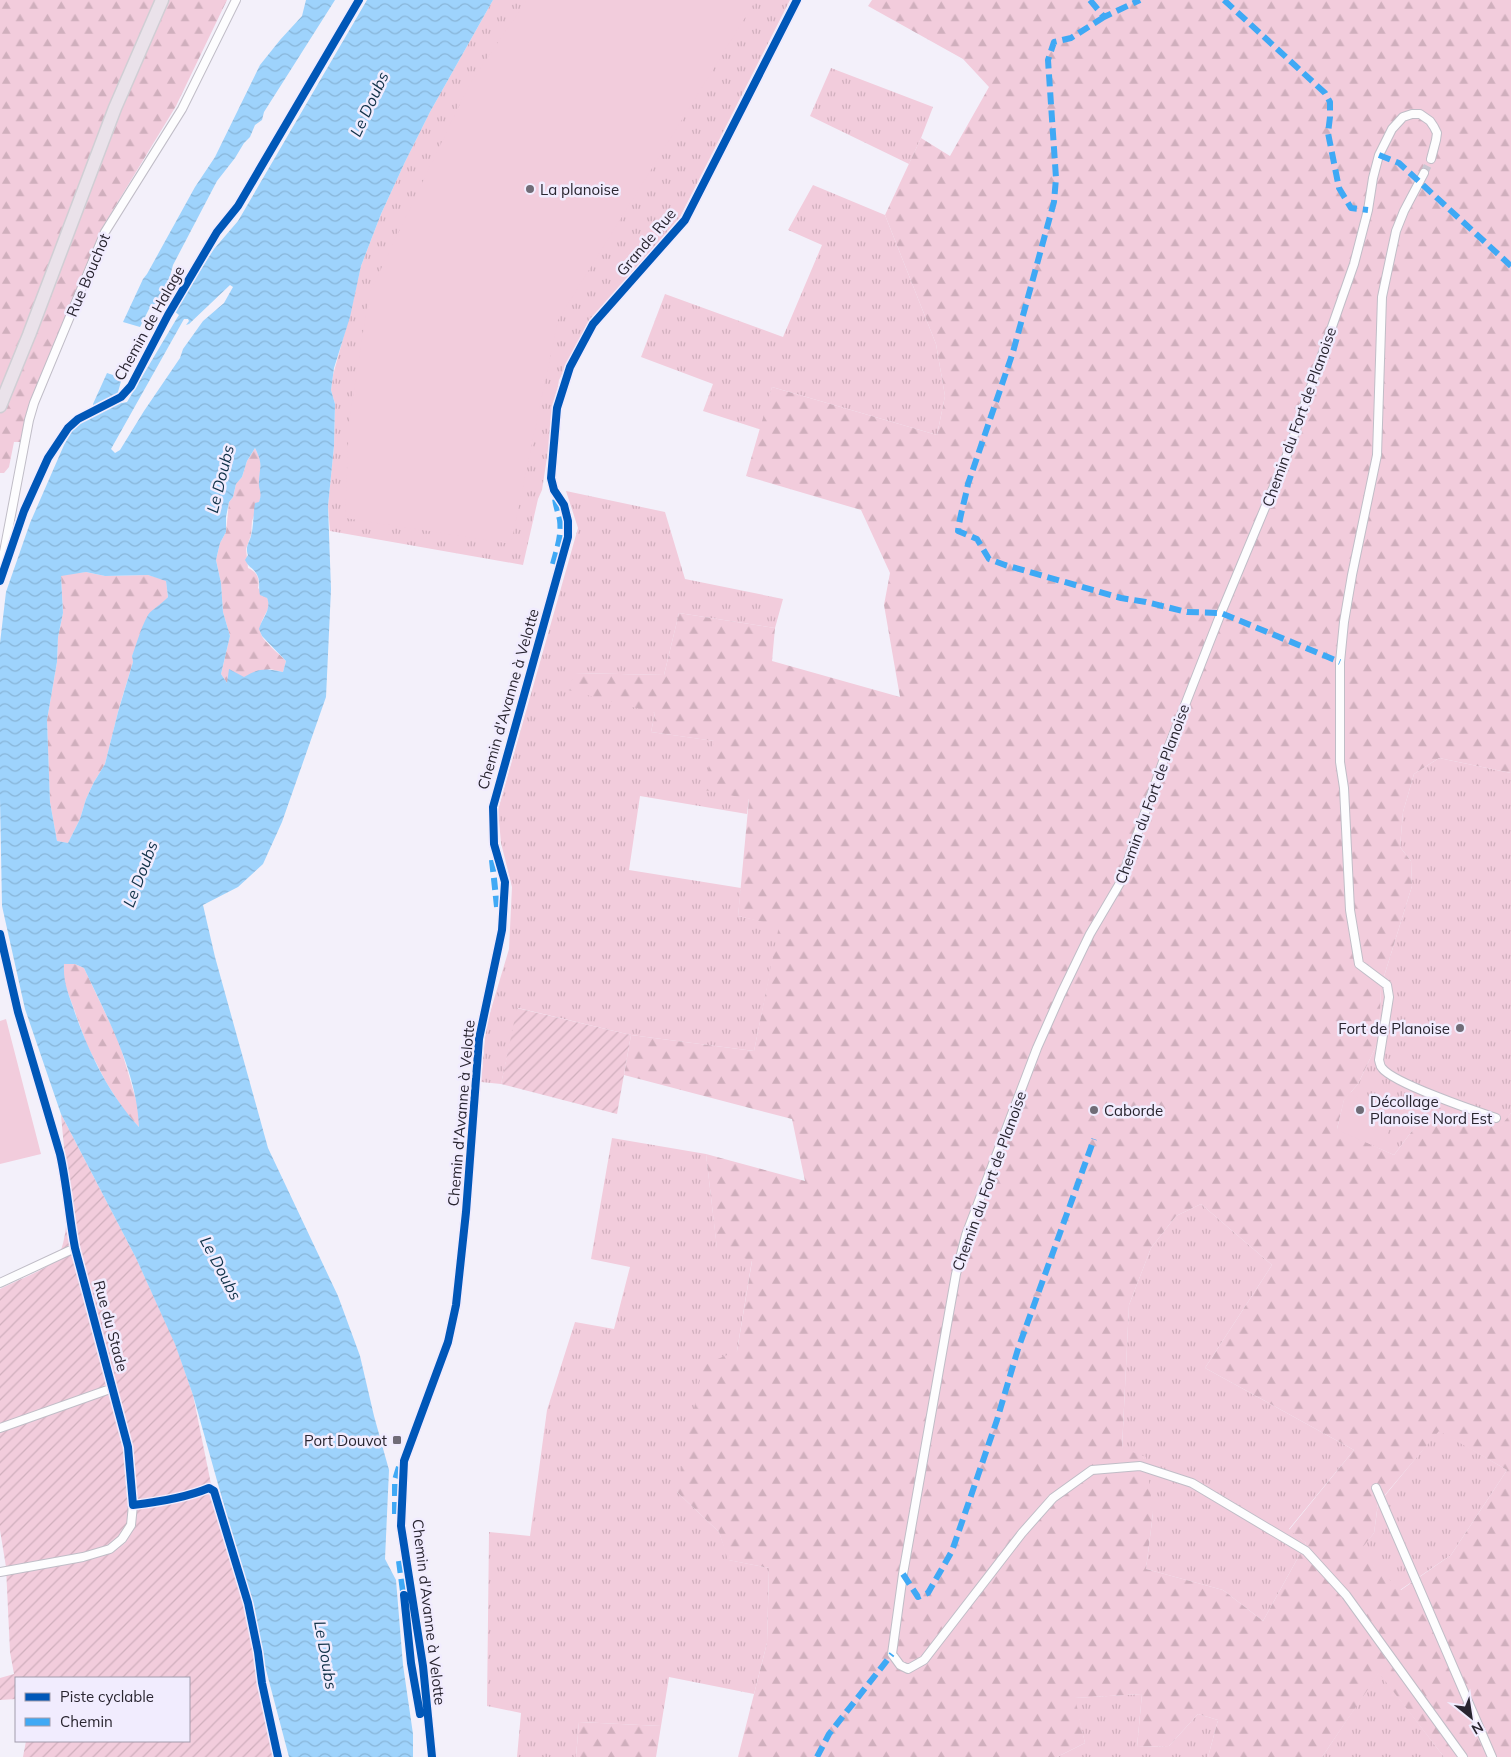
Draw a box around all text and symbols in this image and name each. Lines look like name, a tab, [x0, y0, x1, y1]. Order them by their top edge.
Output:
water label: Le Doubs	[345, 68, 393, 140]
place label: La planoise	[540, 180, 619, 199]
marker: La planoise	[524, 183, 536, 195]
street label: Grande Rue	[612, 204, 680, 280]
street label: Rue Bouchot	[62, 231, 114, 319]
street label: Chemin de Halage	[110, 262, 188, 384]
street label: Chemin du Fort de Planoise	[1258, 325, 1340, 509]
water label: Le Doubs	[202, 443, 238, 515]
street label: Chemin d'Avanne à Velotte	[473, 606, 543, 792]
street label: Chemin du Fort de Planoise	[1111, 702, 1193, 886]
water label: Le Doubs	[118, 838, 162, 910]
street label: Chemin d'Avanne à Velotte	[443, 1019, 479, 1207]
place label: Fort de Planoise	[1338, 1019, 1450, 1038]
marker: Fort de Planoise	[1454, 1022, 1466, 1034]
street label: Chemin du Fort de Planoise	[948, 1089, 1030, 1273]
place label: Décollage Planoise Nord Est	[1370, 1092, 1492, 1128]
place label: Caborde	[1104, 1101, 1163, 1120]
marker: Caborde	[1088, 1104, 1100, 1116]
marker: Décollage Planoise Nord Est	[1354, 1104, 1366, 1116]
water label: Le Doubs	[196, 1233, 246, 1303]
street label: Rue du Stade	[90, 1278, 132, 1374]
place label: Port Douvot	[304, 1431, 387, 1450]
marker: Port Douvot	[391, 1434, 403, 1446]
street label: Chemin d'Avanne à Velotte	[408, 1518, 450, 1706]
water label: Le Doubs	[310, 1619, 342, 1691]
legend	[15, 1677, 190, 1742]
text: Piste cyclable	[60, 1687, 154, 1706]
north arrow	[1446, 1692, 1496, 1742]
text: Chemin	[60, 1712, 113, 1731]
text: N	[1468, 1718, 1487, 1739]

